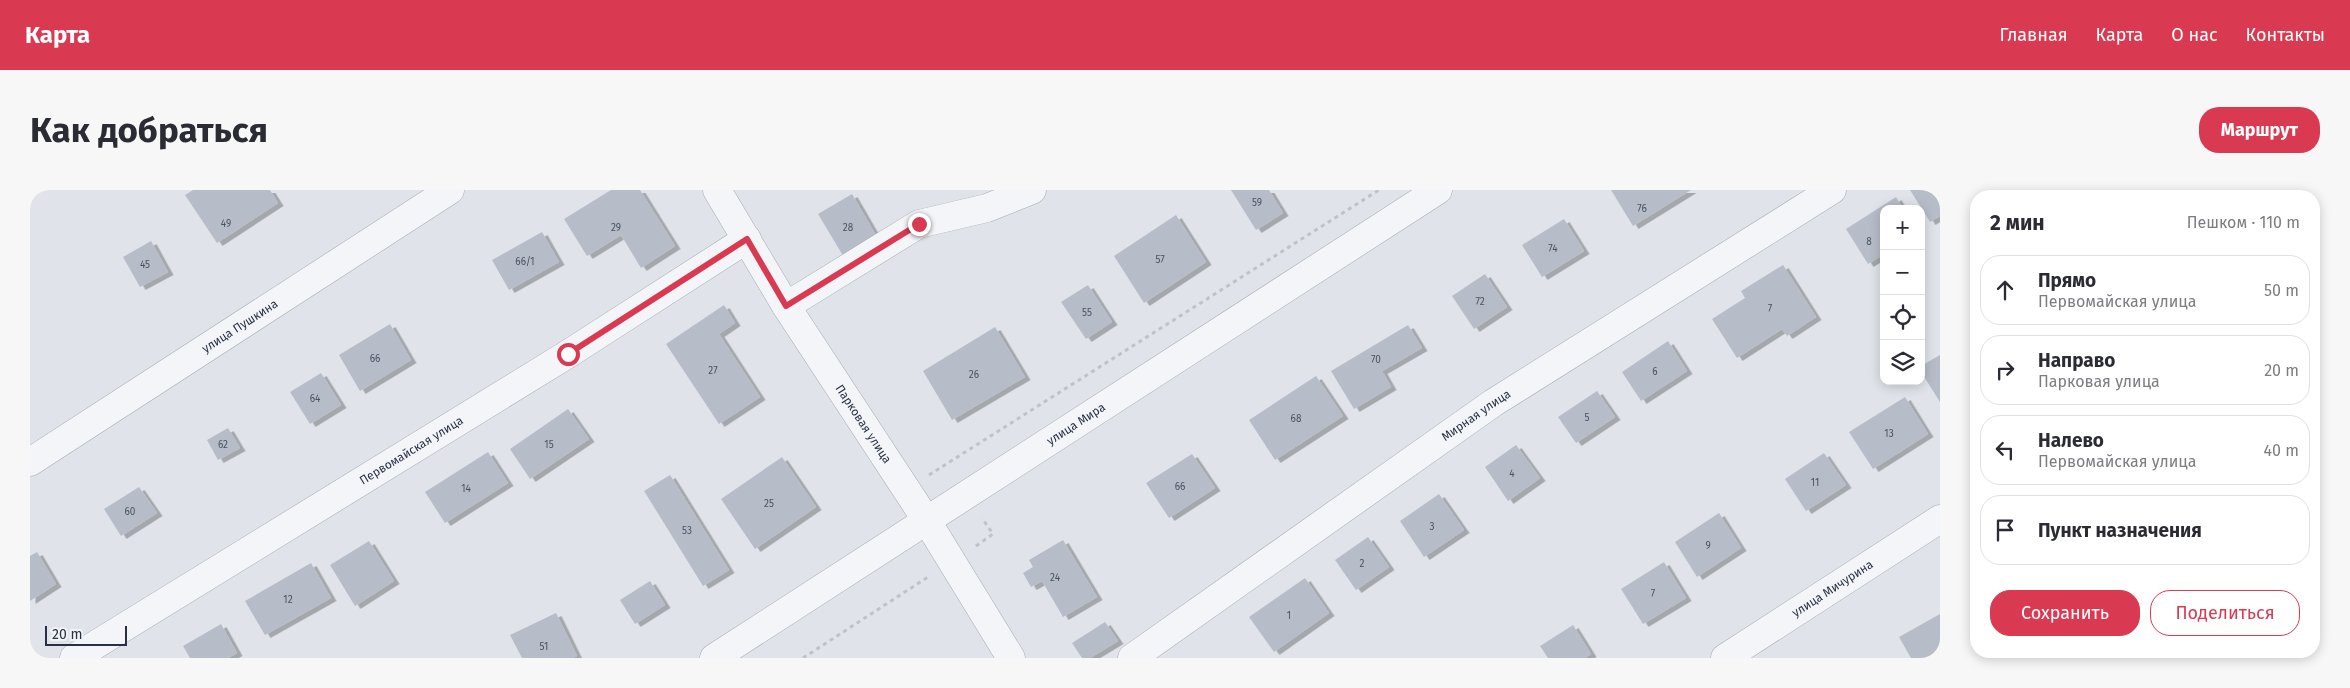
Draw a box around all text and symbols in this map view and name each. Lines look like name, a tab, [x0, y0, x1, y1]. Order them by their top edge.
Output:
text: Карта	[25, 21, 90, 49]
text: Главная	[2000, 24, 2068, 46]
text: Карта	[2096, 24, 2143, 46]
text: О нас	[2171, 24, 2218, 46]
text: Контакты	[2246, 24, 2325, 46]
button: Маршрут	[2199, 107, 2320, 153]
text: Как добраться	[30, 109, 268, 151]
house number: 59	[1252, 197, 1262, 209]
house number: 76	[1637, 203, 1647, 215]
map controls	[1880, 205, 1925, 385]
button: +	[1880, 205, 1925, 250]
text: 2 мин	[1990, 210, 2045, 236]
route end	[908, 213, 931, 236]
text: Пешком · 110 m	[2187, 213, 2300, 232]
house number: 49	[221, 218, 231, 230]
house number: 29	[611, 222, 621, 234]
house number: 28	[843, 222, 854, 234]
house number: 8	[1866, 236, 1872, 248]
house number: 74	[1548, 243, 1558, 255]
button: −	[1880, 250, 1925, 295]
house number: 57	[1155, 254, 1165, 266]
house number: 66/1	[515, 256, 535, 268]
house number: 45	[140, 259, 150, 271]
text: Прямо	[2038, 269, 2096, 292]
icon: ahead	[1991, 276, 2019, 304]
text: 50 m	[2264, 281, 2299, 300]
text: Первомайская улица	[2038, 292, 2196, 311]
button: locate	[1880, 295, 1925, 340]
street label: улица Пушкина	[199, 296, 280, 356]
house number: 72	[1475, 296, 1485, 308]
house number: 7	[1768, 303, 1773, 315]
house number: 55	[1082, 307, 1092, 319]
button: layers	[1880, 340, 1925, 385]
route start	[557, 343, 580, 366]
text: Направо	[2038, 349, 2115, 372]
house number: 66	[370, 353, 380, 365]
house number: 70	[1371, 354, 1381, 366]
icon: right	[1991, 356, 2019, 384]
text: 20 m	[2264, 361, 2299, 380]
house number: 27	[708, 365, 718, 377]
house number: 6	[1652, 366, 1658, 378]
house number: 26	[969, 369, 979, 381]
text: Парковая улица	[2038, 372, 2160, 391]
street label: Парковая улица	[832, 382, 894, 466]
street label: Мирная улица	[1439, 387, 1513, 444]
house number: 64	[310, 393, 321, 405]
street label: улица Мира	[1044, 400, 1108, 448]
house number: 5	[1584, 412, 1590, 424]
street label: Первомайская улица	[357, 413, 466, 488]
house number: 68	[1291, 413, 1302, 425]
house number: 13	[1884, 428, 1894, 440]
text: Налево	[2038, 429, 2104, 452]
icon: left	[1991, 436, 2019, 464]
house number: 62	[218, 439, 228, 451]
house number: 15	[544, 439, 554, 451]
text: 40 m	[2264, 441, 2299, 460]
text: Первомайская улица	[2038, 452, 2196, 471]
house number: 4	[1509, 468, 1515, 480]
house number: 11	[1811, 477, 1819, 489]
house number: 66	[1175, 481, 1185, 493]
house number: 14	[461, 483, 472, 495]
house number: 25	[764, 498, 774, 510]
house number: 60	[125, 506, 136, 518]
icon: arrive	[1991, 516, 2019, 544]
text: Пункт назначения	[2038, 519, 2202, 542]
house number: 3	[1430, 521, 1435, 533]
house number: 53	[682, 525, 692, 537]
house number: 9	[1705, 540, 1711, 552]
street label: улица Мичурина	[1789, 557, 1876, 620]
house number: 2	[1360, 558, 1365, 570]
house number: 24	[1050, 572, 1061, 584]
house number: 7	[1651, 588, 1656, 600]
button: Сохранить	[1990, 590, 2140, 636]
button: Поделиться	[2150, 590, 2300, 636]
house number: 12	[283, 594, 293, 606]
house number: 1	[1287, 610, 1291, 622]
scale bar	[45, 623, 128, 646]
text: 20 m	[52, 626, 82, 643]
house number: 51	[540, 641, 548, 653]

